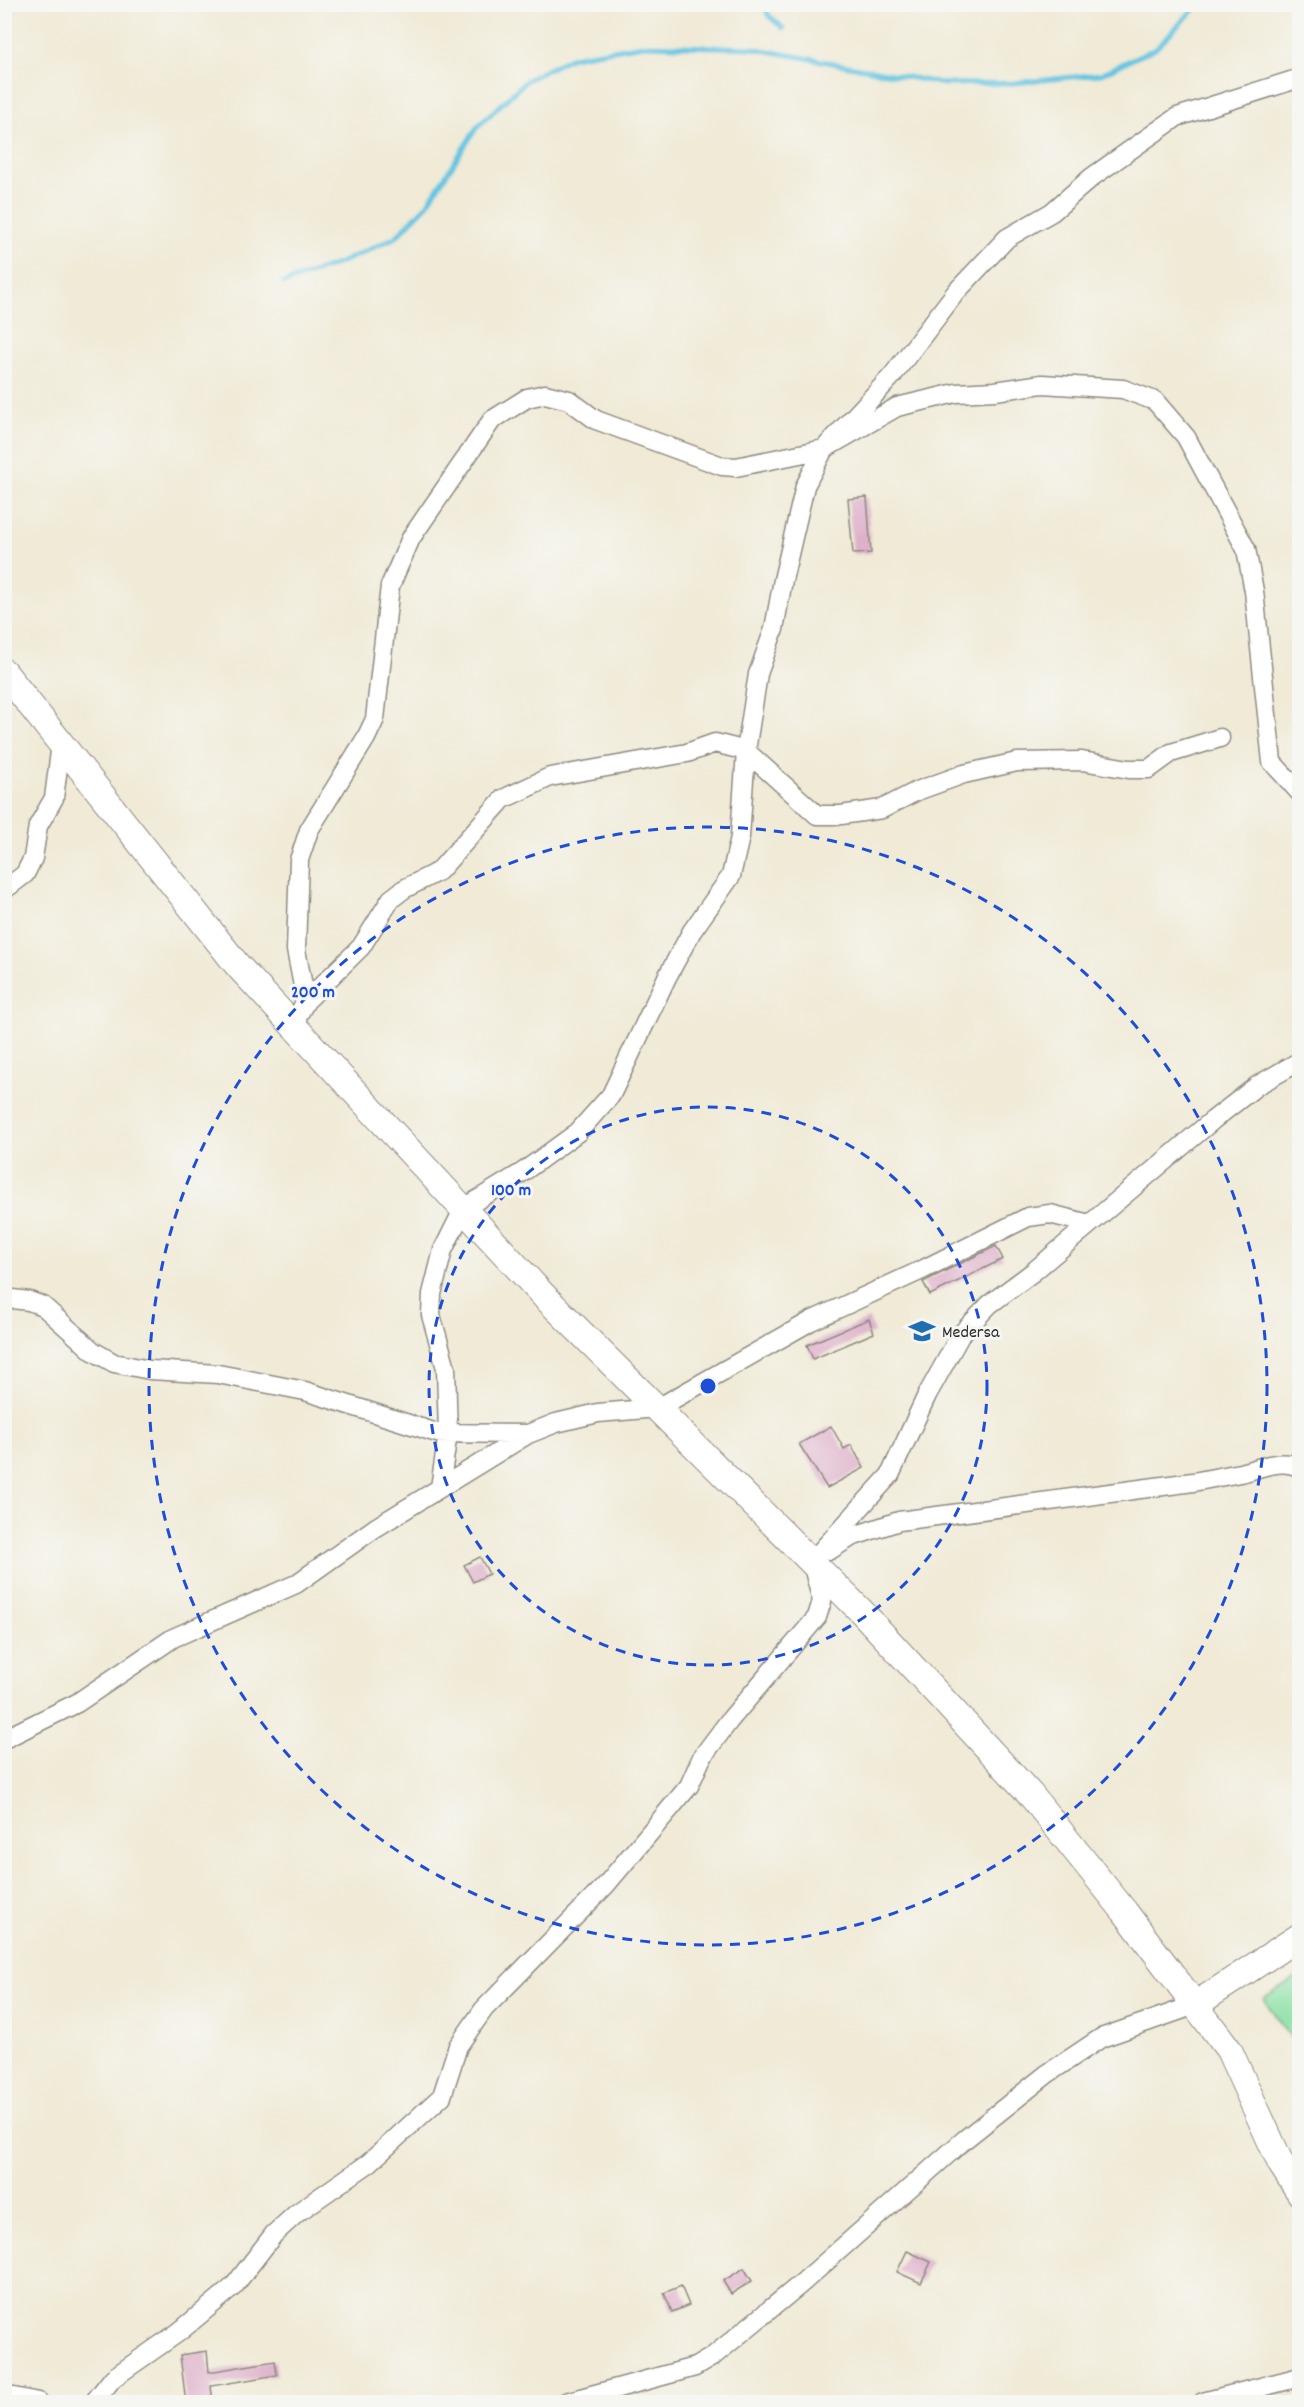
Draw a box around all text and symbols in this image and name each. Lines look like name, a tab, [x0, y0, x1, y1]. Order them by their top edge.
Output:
text: 200 m	[291, 981, 335, 1006]
text: 100 m	[491, 1179, 531, 1204]
school or university icon: Medersa	[907, 1316, 937, 1346]
place label: Medersa	[942, 1321, 1000, 1346]
centre of rings	[698, 1376, 718, 1396]

